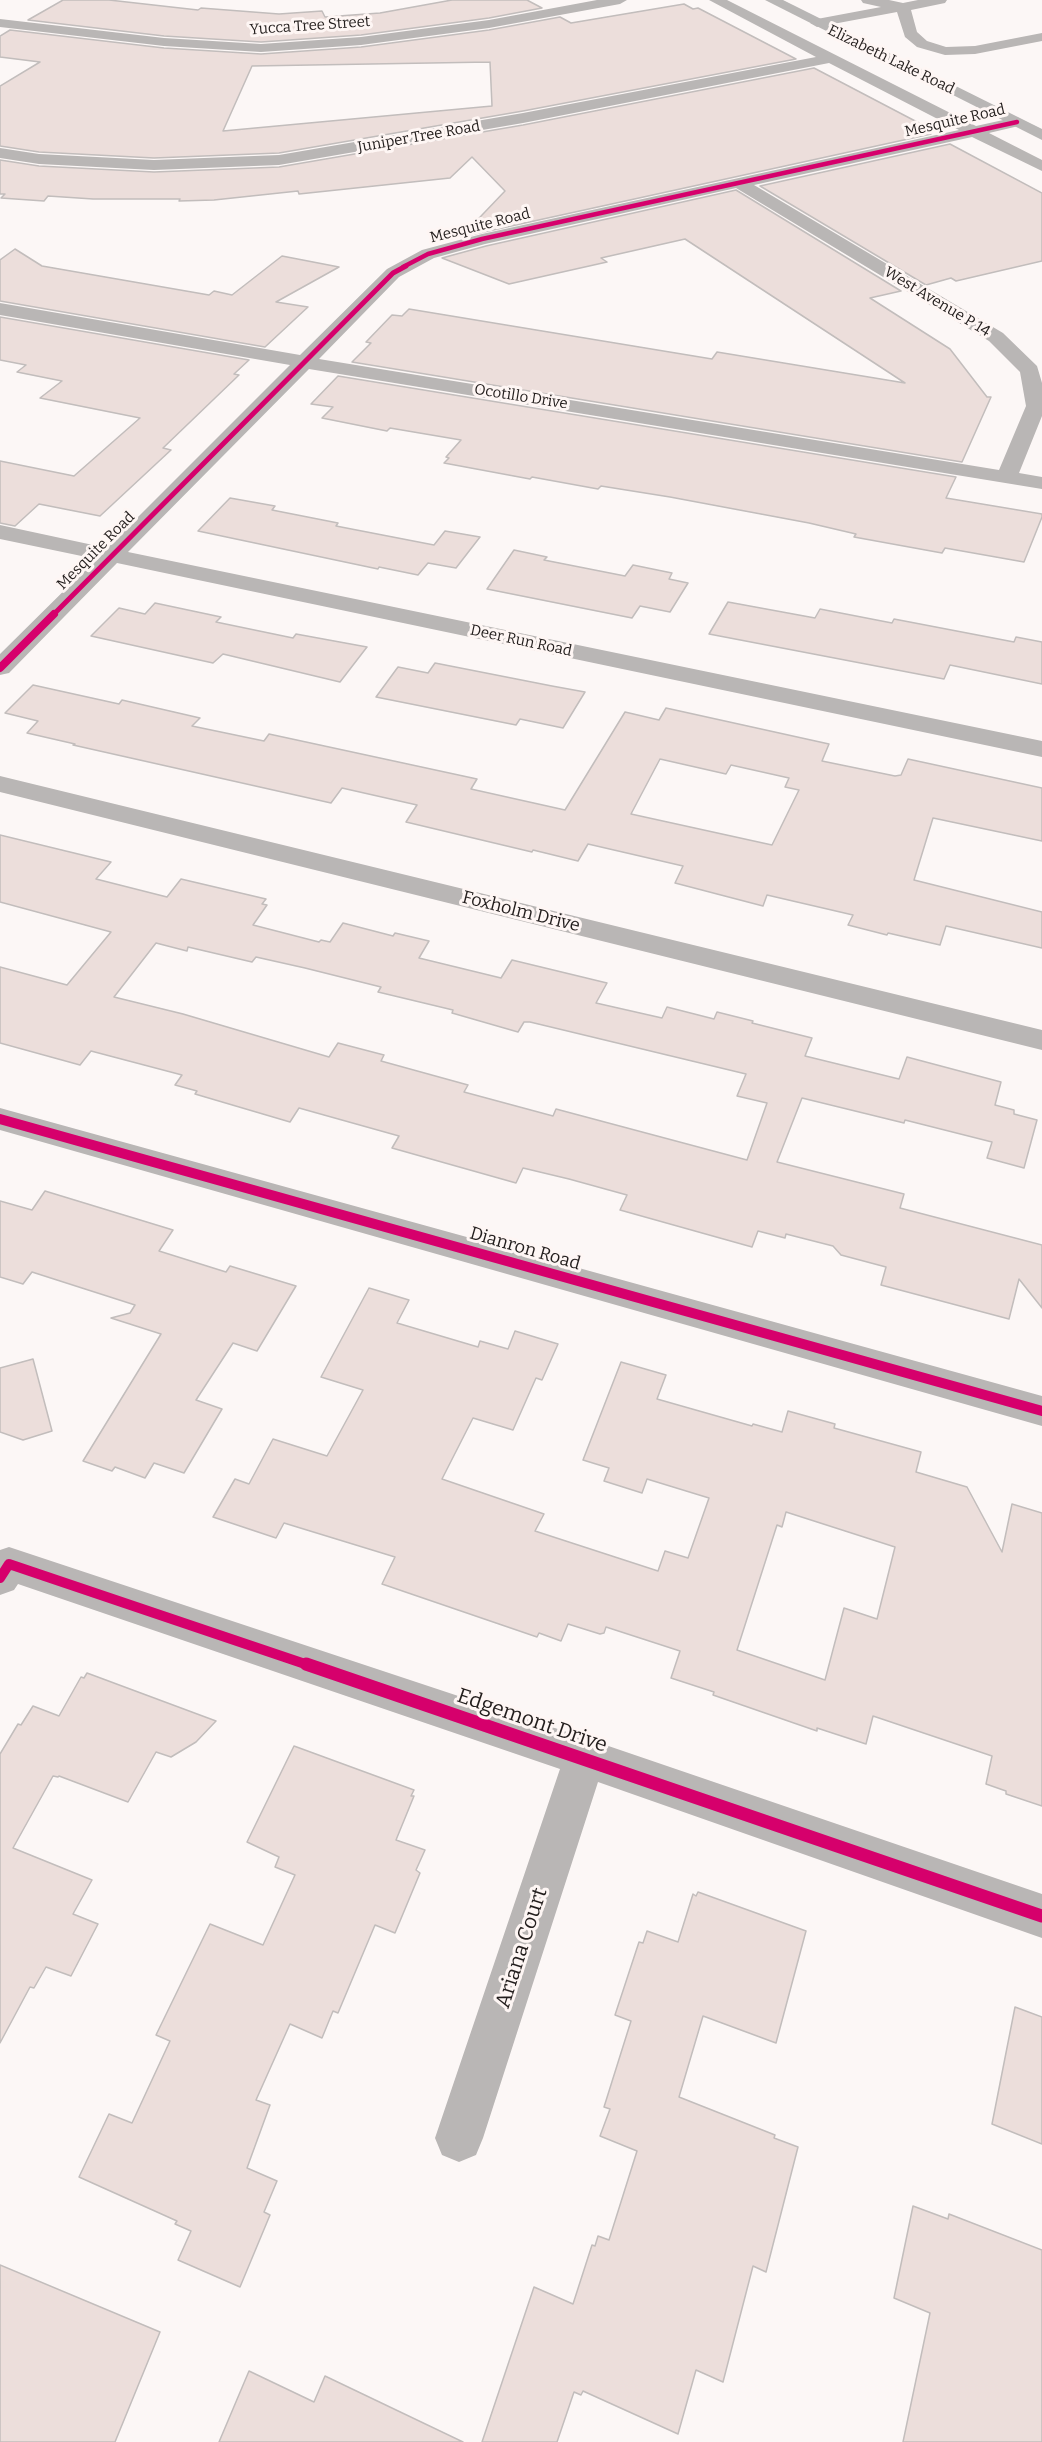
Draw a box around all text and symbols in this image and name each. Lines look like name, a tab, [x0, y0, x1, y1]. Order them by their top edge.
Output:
street label: Yucca Tree Street	[249, 13, 371, 39]
street label: Elizabeth Lake Road	[825, 21, 957, 99]
street label: Mesquite Road	[903, 101, 1007, 141]
street label: Juniper Tree Road	[356, 117, 482, 157]
street label: Mesquite Road	[428, 205, 532, 247]
street label: West Avenue P 14	[881, 263, 993, 341]
street label: Ocotillo Drive	[473, 381, 569, 413]
street label: Mesquite Road	[53, 508, 139, 594]
street label: Deer Run Road	[469, 621, 573, 661]
street label: Foxholm Drive	[460, 887, 582, 937]
street label: Dianron Road	[467, 1223, 583, 1275]
street label: Edgemont Drive	[454, 1684, 610, 1758]
street label: Ariana Court	[491, 1885, 553, 2011]

